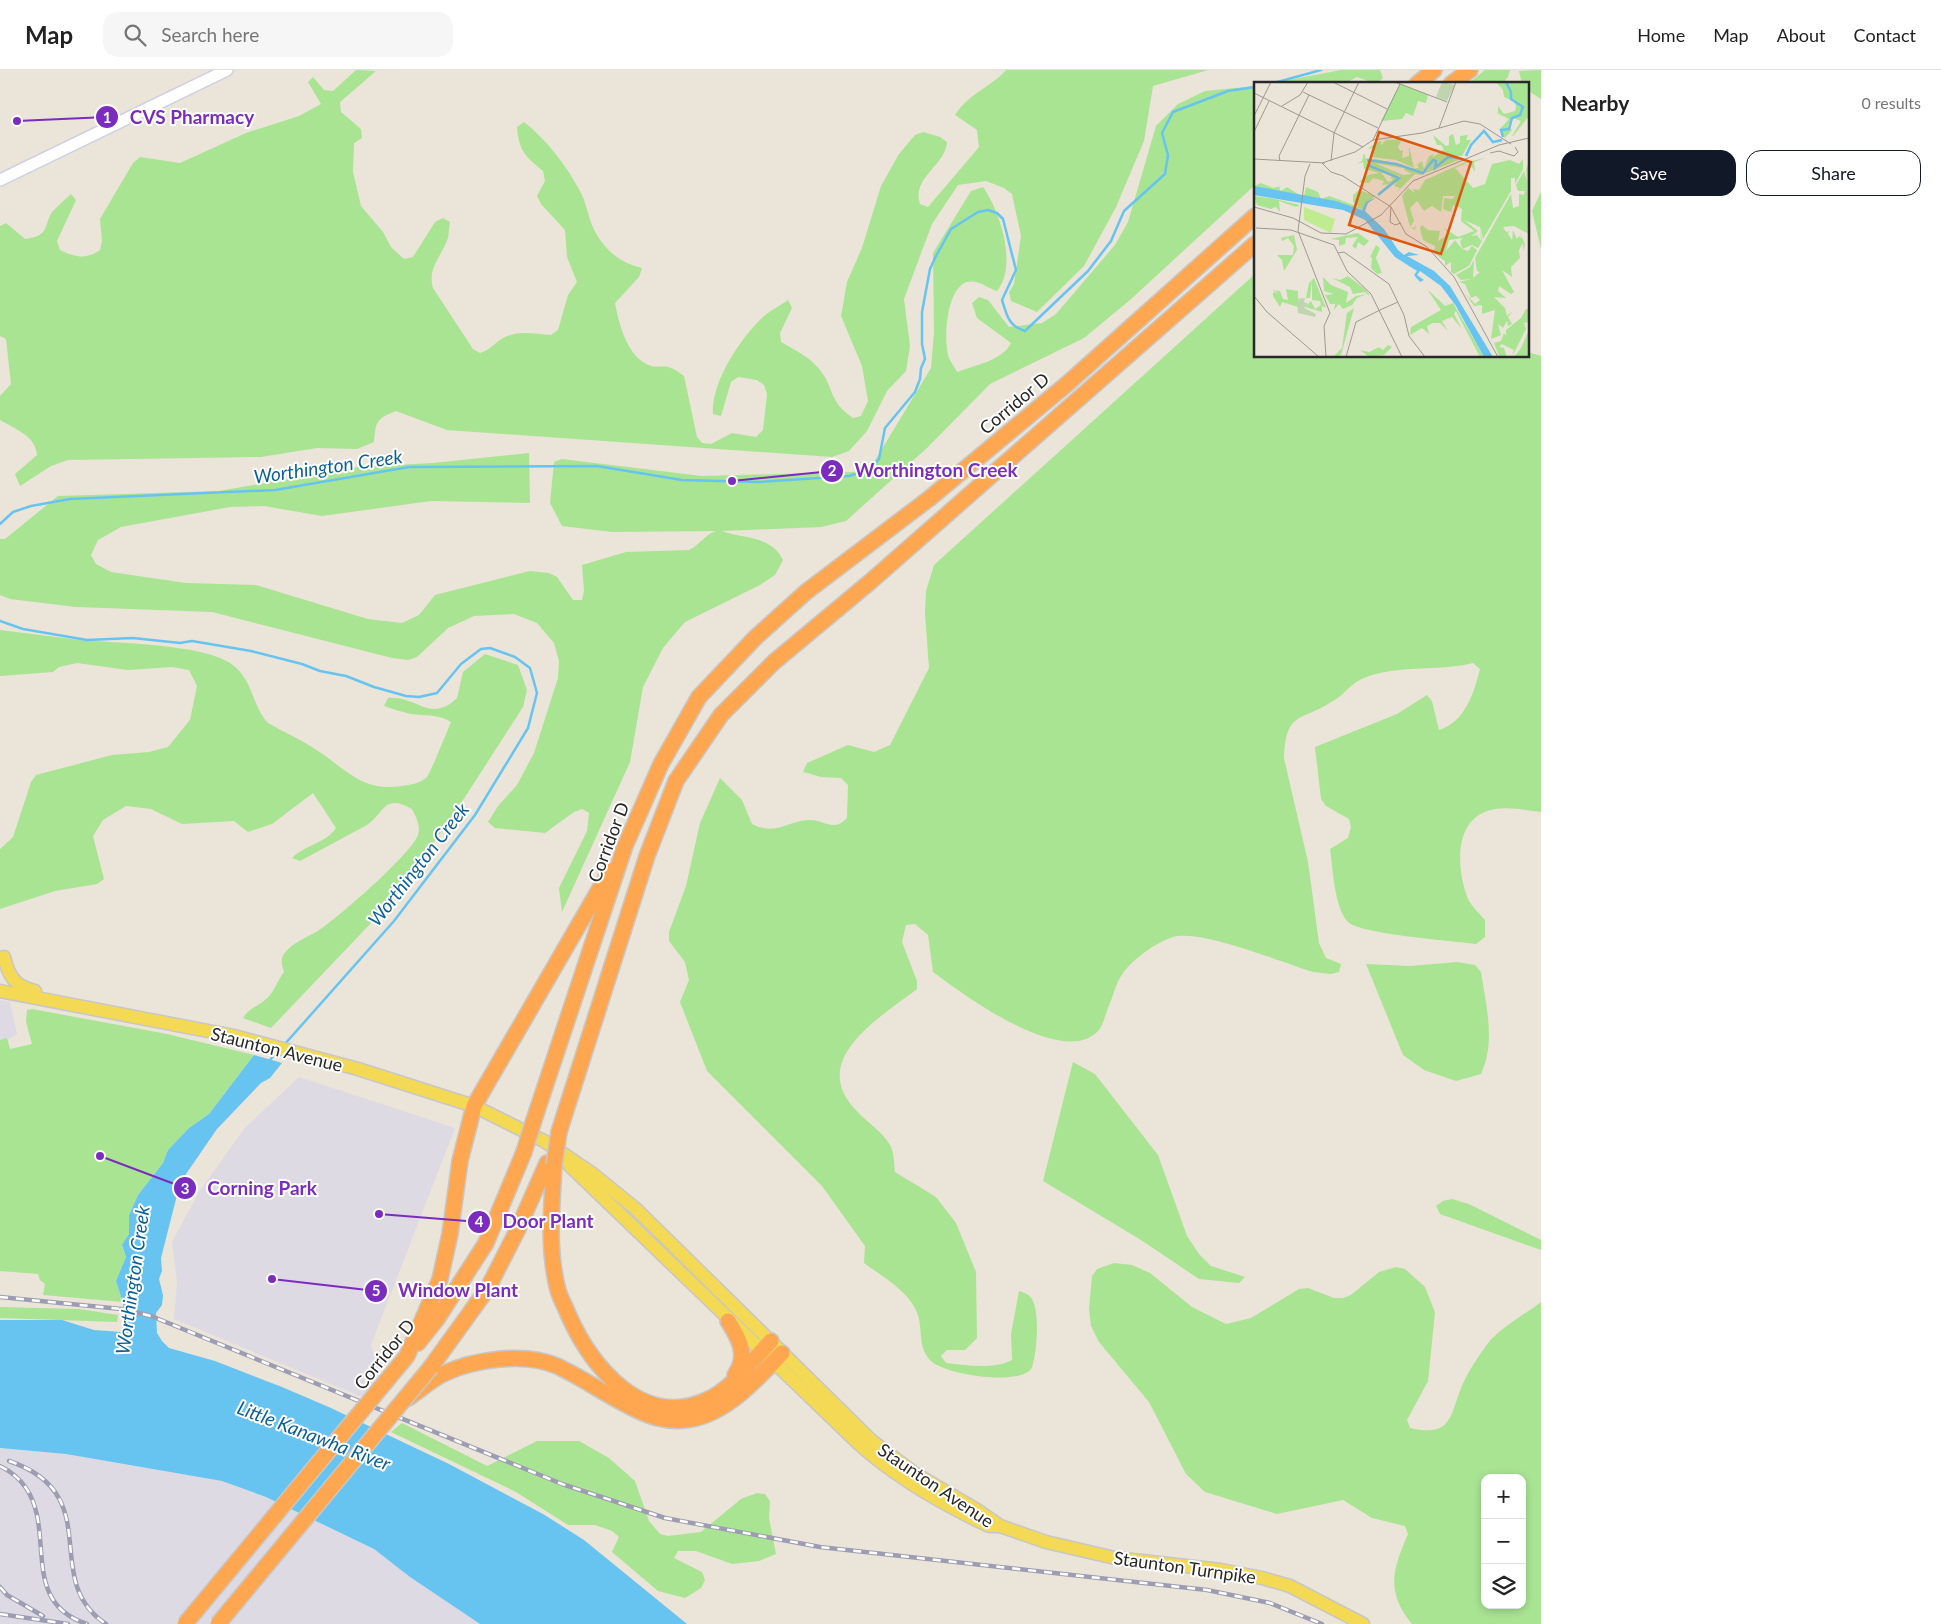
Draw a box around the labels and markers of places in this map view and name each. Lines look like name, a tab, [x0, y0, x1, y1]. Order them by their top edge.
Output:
callout: CVS Pharmacy	[95, 100, 264, 134]
callout: Worthington Creek	[820, 454, 1028, 488]
callout: Corning Park	[172, 1171, 327, 1205]
callout: Door Plant	[467, 1205, 603, 1239]
callout: Window Plant	[363, 1274, 529, 1308]

